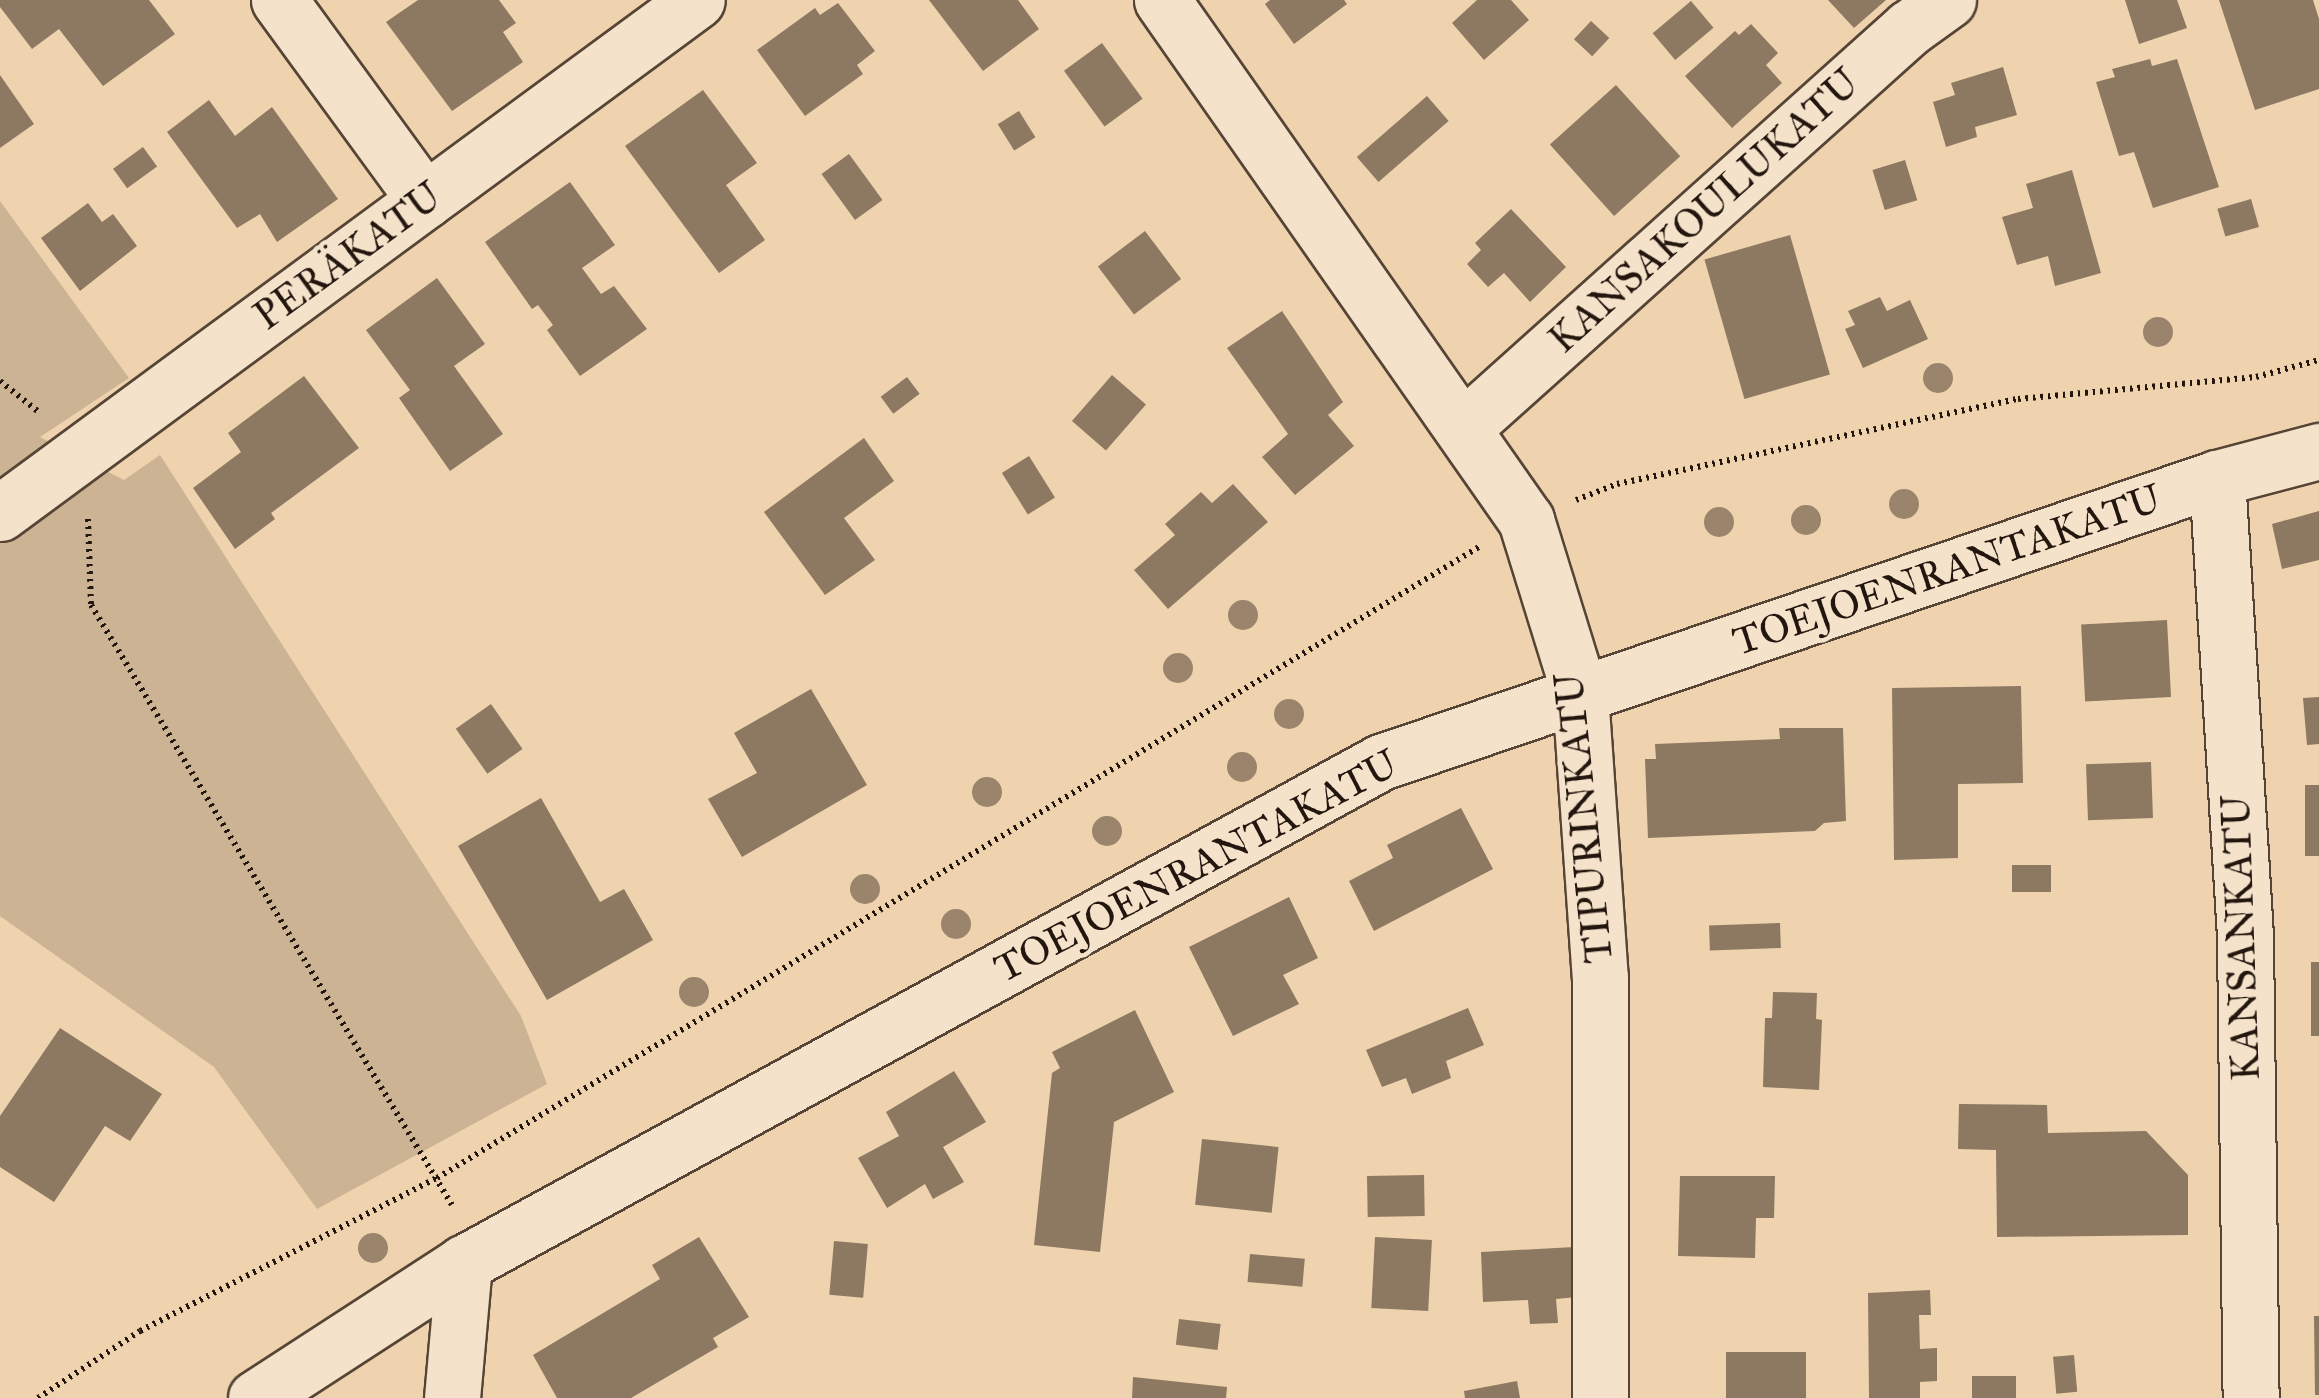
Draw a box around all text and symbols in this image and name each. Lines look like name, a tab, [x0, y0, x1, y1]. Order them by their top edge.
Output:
street label: KANSAKOULUKATU	[1539, 59, 1869, 363]
street label: PERÄKATU	[245, 172, 451, 340]
street label: TOEJOENRANTAKATU	[1726, 474, 2168, 666]
street label: TIPURINKATU	[1545, 671, 1623, 965]
street label: TOEJOENRANTAKATU	[986, 739, 1406, 993]
street label: KANSANKATU	[2212, 794, 2270, 1082]

